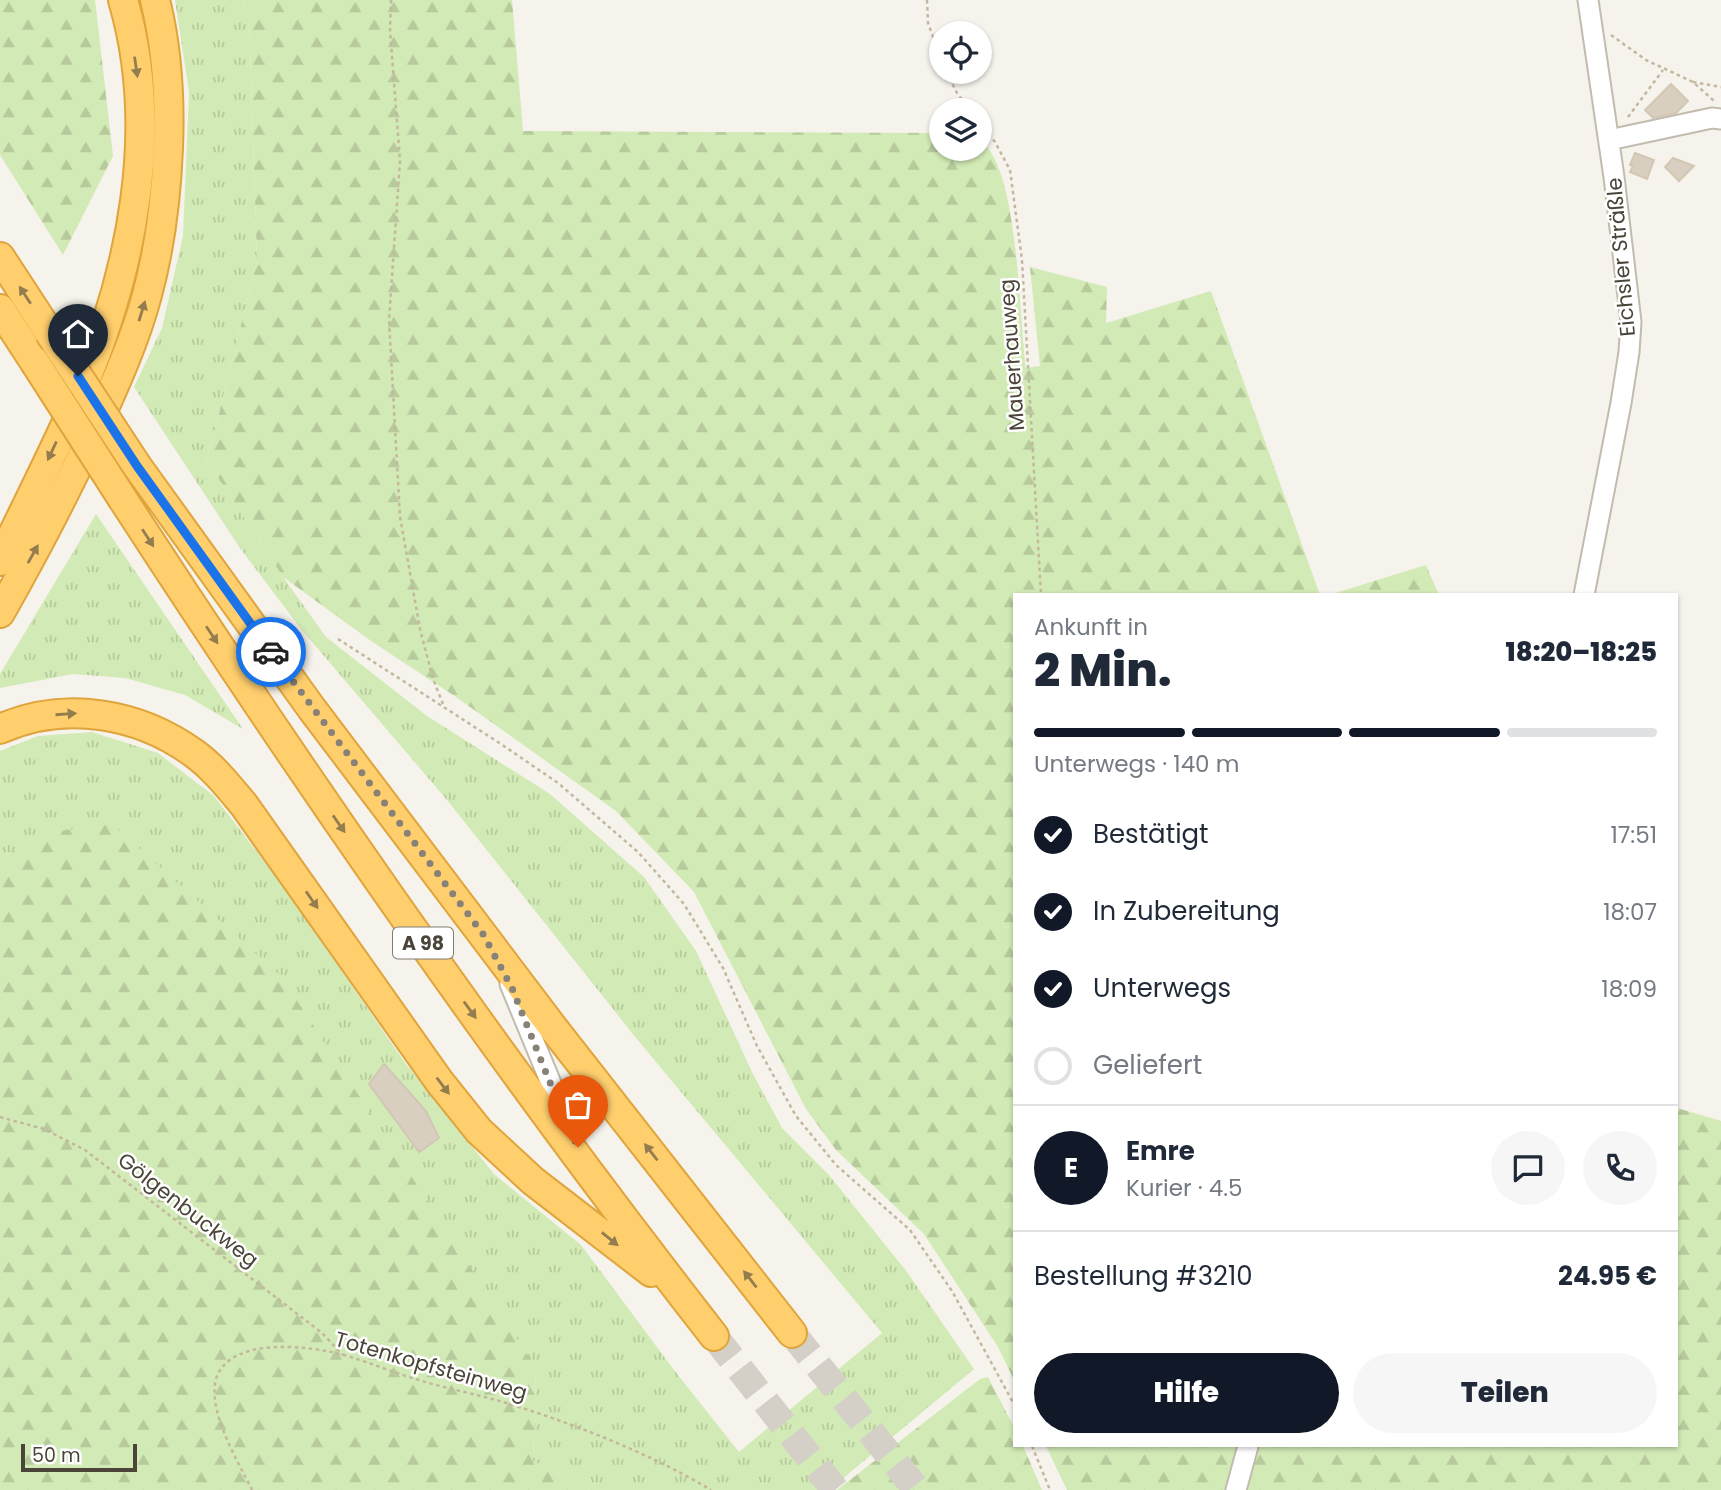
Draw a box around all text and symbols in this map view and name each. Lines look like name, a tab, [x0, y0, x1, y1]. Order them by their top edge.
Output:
map controls	[929, 21, 992, 161]
button: locate	[929, 21, 992, 84]
one-way arrow	[131, 56, 142, 78]
button: layers	[929, 98, 992, 161]
street label: Eichsler Sträßle	[1599, 176, 1642, 338]
street label: Mauerhauweg	[992, 278, 1031, 432]
one-way arrow	[18, 285, 31, 304]
one-way arrow	[138, 300, 148, 321]
pin	[48, 304, 108, 376]
icon: home	[59, 315, 97, 353]
one-way arrow	[47, 441, 58, 461]
one-way arrow	[141, 528, 154, 548]
one-way arrow	[27, 544, 39, 564]
text: Ankunft in	[1034, 611, 1148, 643]
courier	[236, 617, 306, 687]
one-way arrow	[205, 626, 219, 644]
icon: car	[252, 633, 290, 671]
text: 18:20–18:25	[1506, 634, 1657, 670]
text: 2 Min.	[1034, 638, 1172, 702]
one-way arrow	[55, 708, 77, 719]
text: Unterwegs · 140 m	[1034, 748, 1239, 780]
one-way arrow	[332, 815, 346, 833]
icon: check	[1034, 816, 1072, 854]
text: Bestätigt	[1093, 816, 1209, 852]
text: 17:51	[1610, 819, 1657, 851]
one-way arrow	[305, 891, 319, 909]
icon: check	[1034, 893, 1072, 931]
text: In Zubereitung	[1093, 893, 1280, 929]
text: 18:07	[1603, 896, 1657, 928]
road number: A 98	[393, 928, 453, 959]
icon: check	[1034, 970, 1072, 1008]
text: Unterwegs	[1093, 970, 1231, 1006]
text: 18:09	[1601, 973, 1657, 1005]
one-way arrow	[463, 1001, 477, 1019]
text: Geliefert	[1093, 1047, 1202, 1083]
pin	[548, 1075, 608, 1147]
one-way arrow	[436, 1077, 450, 1095]
icon: bag	[559, 1086, 597, 1124]
button: chat	[1491, 1131, 1565, 1205]
button: phone	[1583, 1131, 1657, 1205]
text: Emre	[1126, 1133, 1195, 1169]
one-way arrow	[644, 1143, 658, 1161]
street label: Gölgenbuckweg	[112, 1145, 265, 1274]
text: E	[1064, 1150, 1078, 1186]
text: Kurier · 4.5	[1126, 1172, 1242, 1204]
one-way arrow	[601, 1231, 618, 1246]
text: Bestellung #3210	[1034, 1258, 1253, 1294]
text: 24.95 €	[1558, 1258, 1657, 1294]
one-way arrow	[743, 1270, 758, 1288]
street label: Totenkopfsteinweg	[332, 1324, 531, 1407]
button: Hilfe	[1034, 1353, 1339, 1433]
button: Teilen	[1353, 1353, 1657, 1433]
scale bar	[21, 1441, 136, 1473]
text: 50 m	[32, 1442, 81, 1469]

